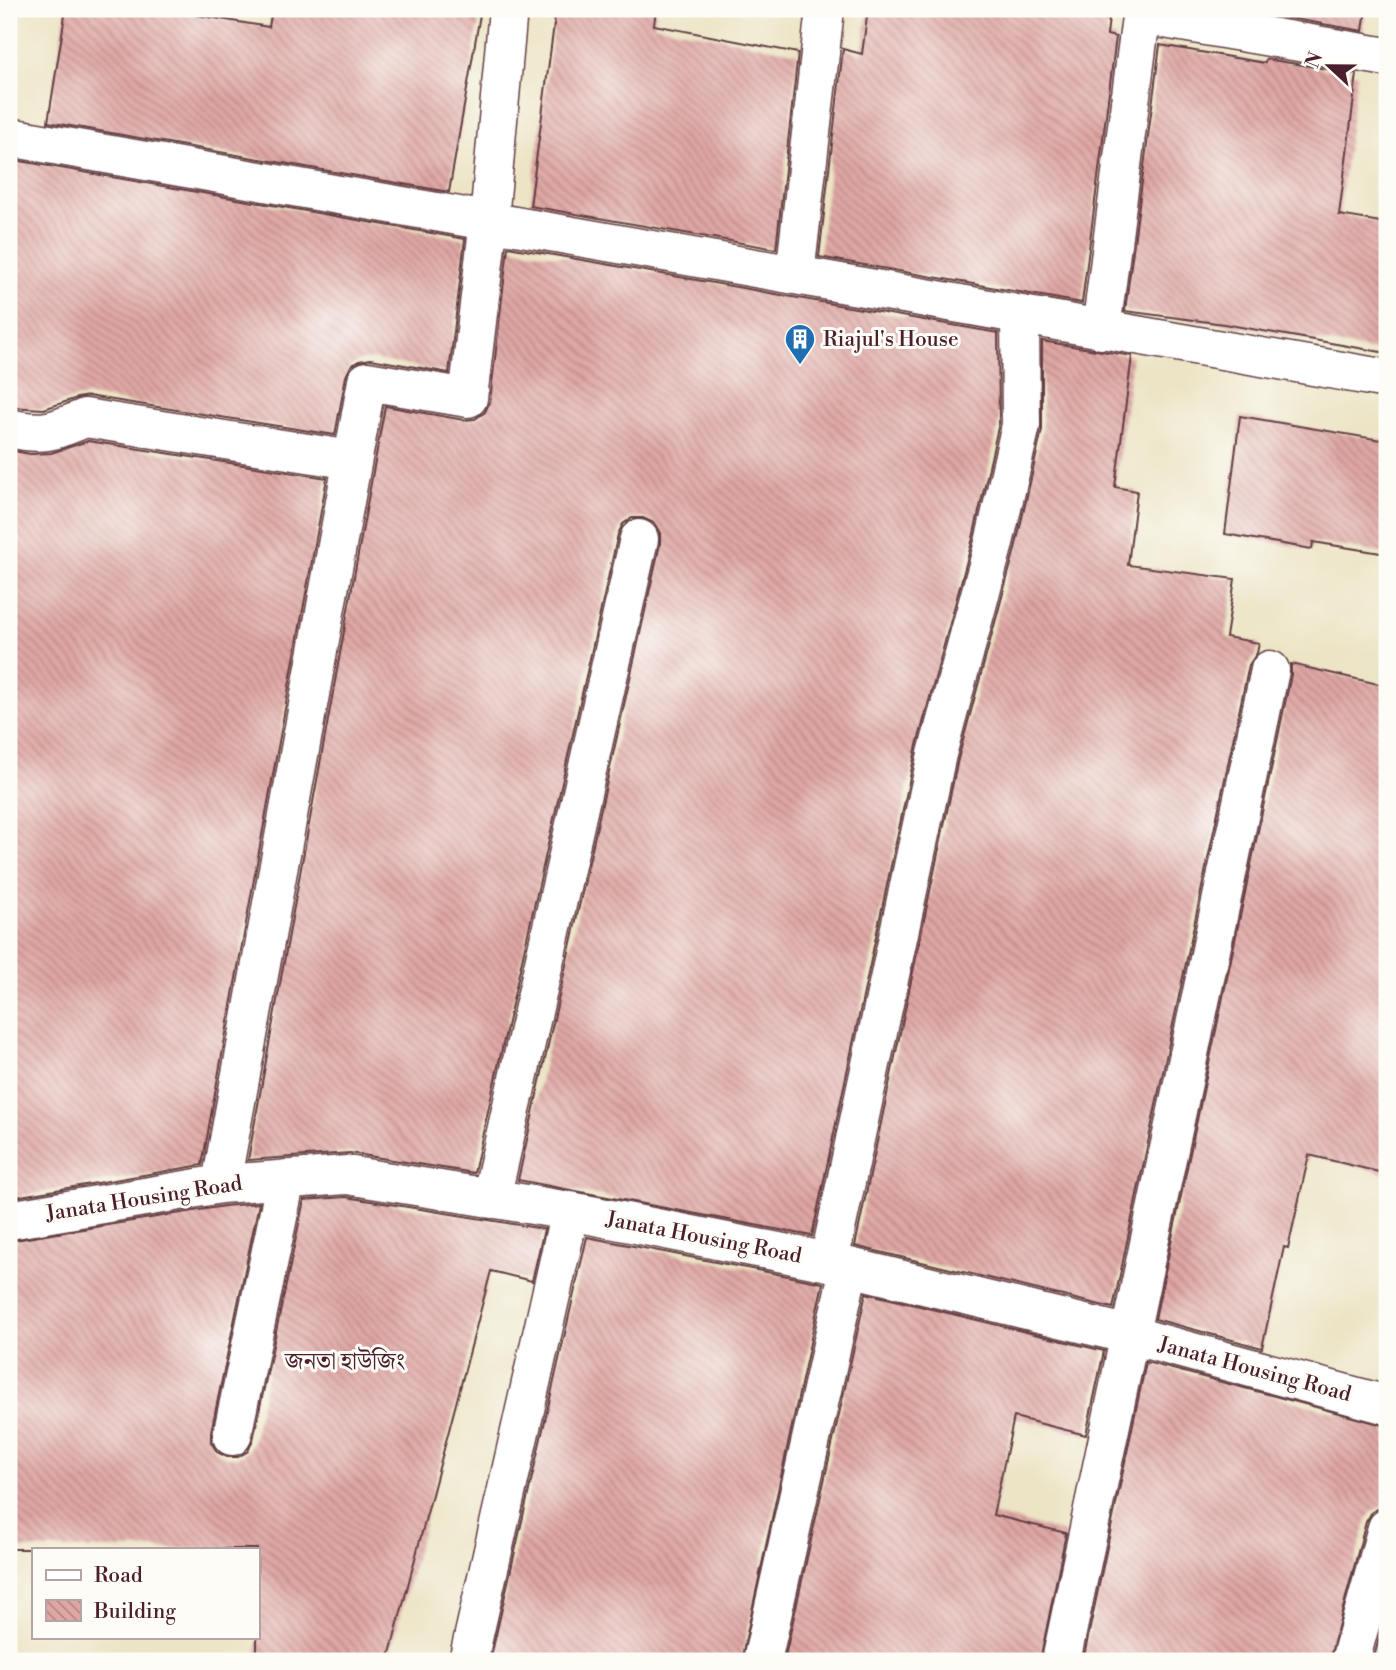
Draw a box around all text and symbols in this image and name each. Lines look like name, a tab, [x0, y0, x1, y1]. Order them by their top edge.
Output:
north arrow	[1294, 32, 1364, 102]
text: N	[1300, 49, 1328, 71]
building icon: Riajul's House	[783, 322, 817, 366]
place label: Riajul's House	[823, 327, 959, 353]
street label: Janata Housing Road	[43, 1171, 244, 1228]
street label: Janata Housing Road	[603, 1206, 804, 1270]
street label: Janata Housing Road	[1155, 1331, 1354, 1408]
district label: জনতা হাউজিং	[284, 1346, 405, 1377]
legend	[32, 1548, 259, 1638]
text: Road	[94, 1563, 143, 1589]
text: Building	[93, 1599, 176, 1625]

